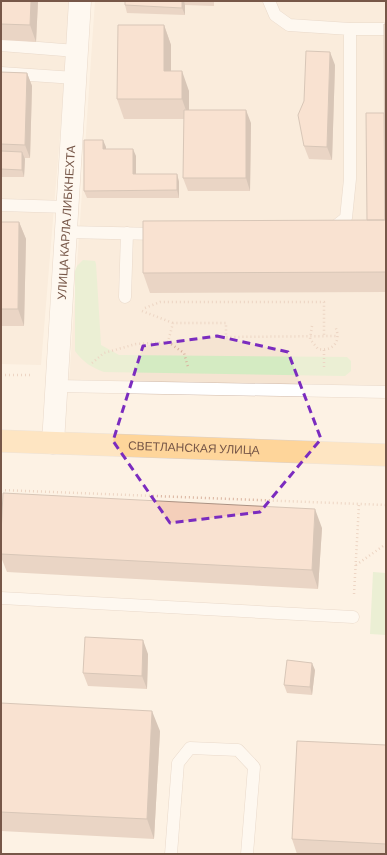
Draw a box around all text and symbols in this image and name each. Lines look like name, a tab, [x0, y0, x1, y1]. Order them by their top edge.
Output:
street label: УЛИЦА КАРЛА ЛИБКНЕХТА	[54, 145, 77, 300]
street label: СВЕТЛАНСКАЯ УЛИЦА	[128, 438, 260, 457]

